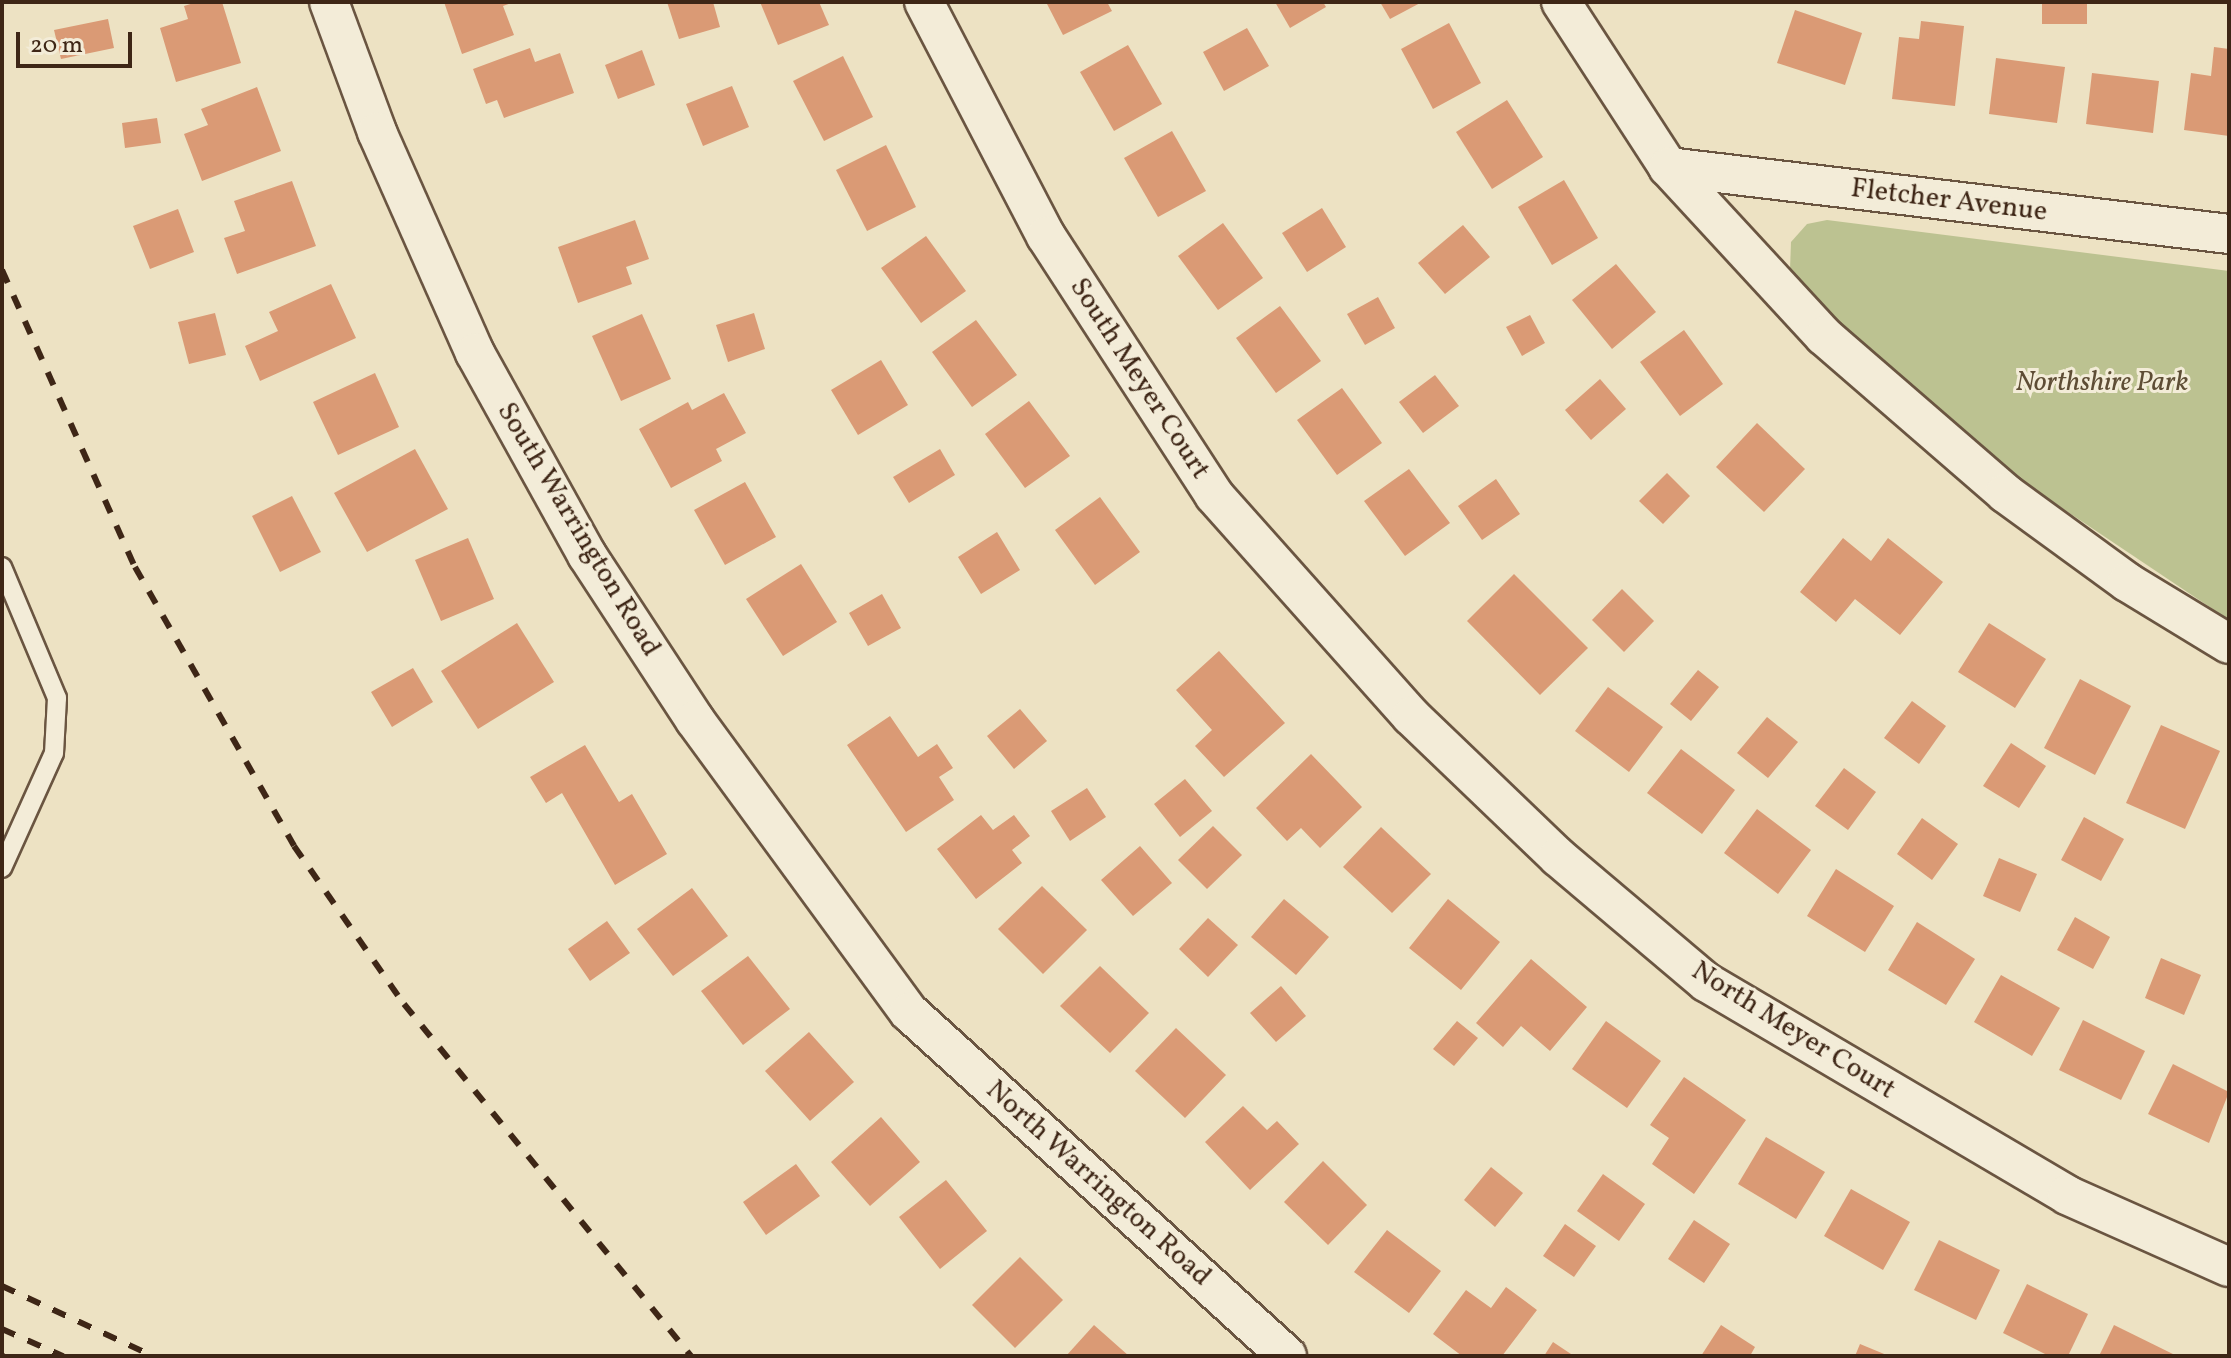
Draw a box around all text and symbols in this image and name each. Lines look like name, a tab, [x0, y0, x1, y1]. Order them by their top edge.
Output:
scale bar	[20, 16, 136, 66]
text: 20 m	[30, 29, 83, 63]
street label: Fletcher Avenue	[1849, 172, 2049, 230]
street label: South Meyer Court	[1062, 272, 1216, 486]
park label: Northshire Park	[2015, 366, 2189, 400]
street label: South Warrington Road	[489, 397, 667, 663]
street label: North Meyer Court	[1685, 955, 1901, 1107]
street label: North Warrington Road	[978, 1074, 1218, 1294]

